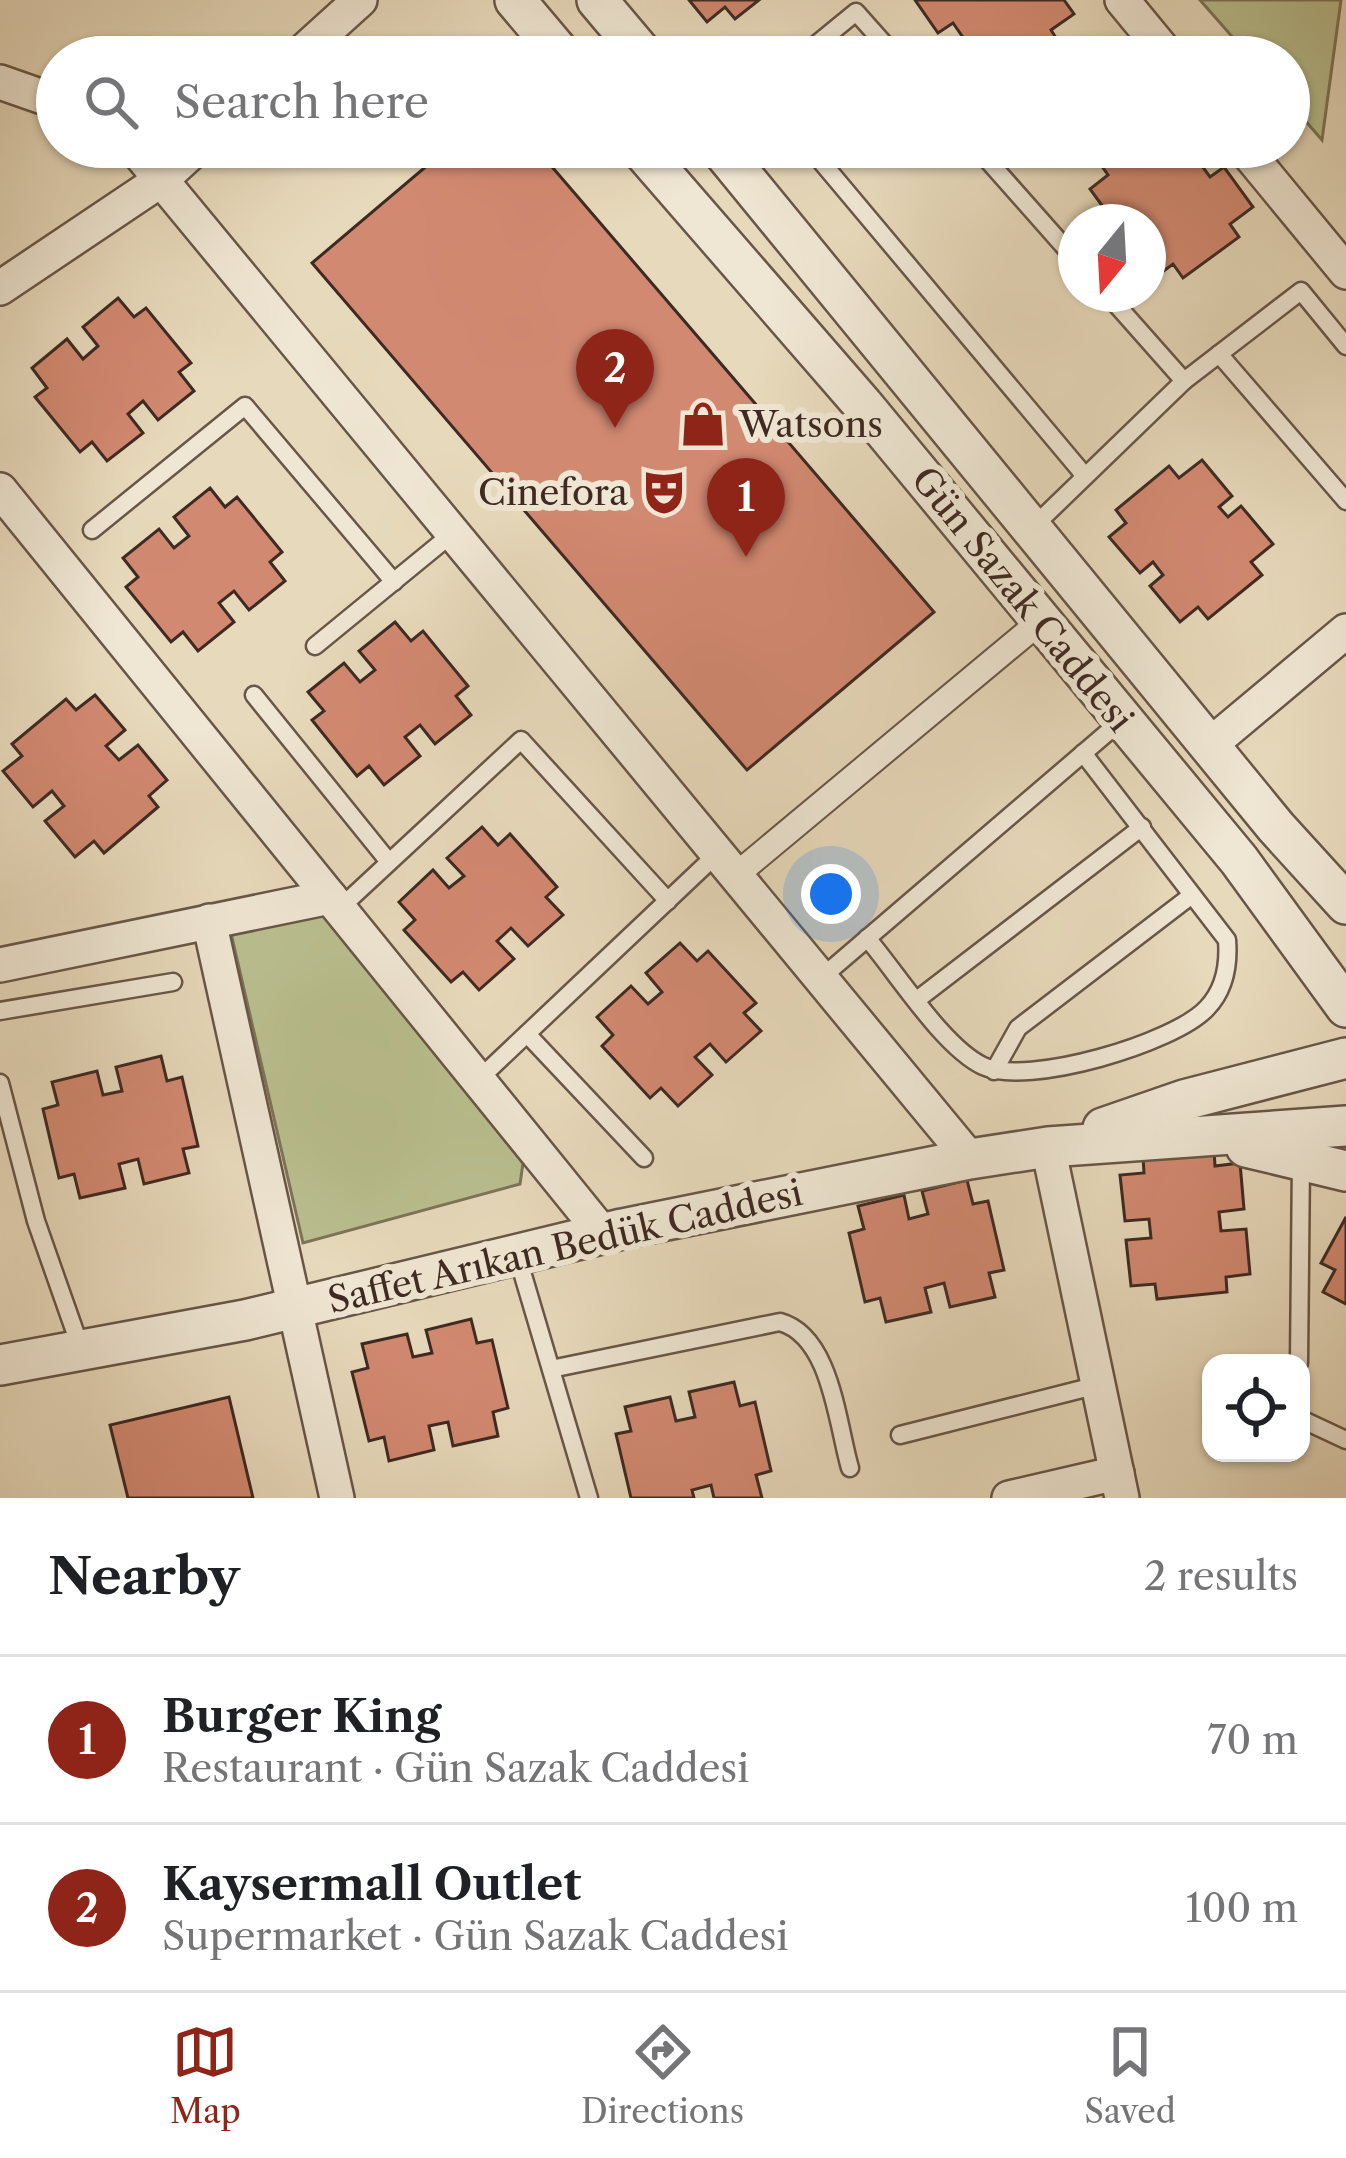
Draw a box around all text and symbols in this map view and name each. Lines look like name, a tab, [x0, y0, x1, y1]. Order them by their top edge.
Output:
search box	[36, 36, 1310, 168]
icon: search	[78, 69, 144, 135]
text: Search here	[174, 74, 429, 130]
north arrow	[1058, 204, 1166, 312]
pin: 2	[576, 329, 654, 428]
shop icon: Watsons	[678, 399, 728, 449]
place label: Watsons	[738, 402, 883, 446]
pin: 1	[707, 458, 785, 557]
street label: Gün Sazak Caddesi	[903, 458, 1143, 740]
theatre icon: Cinefora	[639, 467, 689, 517]
place label: Cinefora	[478, 470, 628, 514]
your location	[801, 864, 861, 924]
street label: Saffet Arıkan Bedük Caddesi	[323, 1170, 807, 1322]
map controls	[1202, 1354, 1310, 1462]
button: locate	[1202, 1354, 1310, 1462]
text: Nearby	[48, 1545, 240, 1607]
text: 2 results	[1144, 1552, 1298, 1600]
text: Burger King	[162, 1688, 441, 1744]
text: 1	[78, 1716, 96, 1764]
text: 70 m	[1207, 1716, 1298, 1764]
text: Restaurant · Gün Sazak Caddesi	[162, 1744, 749, 1792]
text: Kaysermall Outlet	[162, 1856, 581, 1912]
text: 2	[75, 1884, 99, 1932]
text: 100 m	[1185, 1884, 1298, 1932]
text: Supermarket · Gün Sazak Caddesi	[162, 1912, 788, 1960]
tab: Map	[170, 2019, 241, 2132]
tab: Directions	[581, 2019, 744, 2132]
tab: Saved	[1084, 2019, 1176, 2132]

